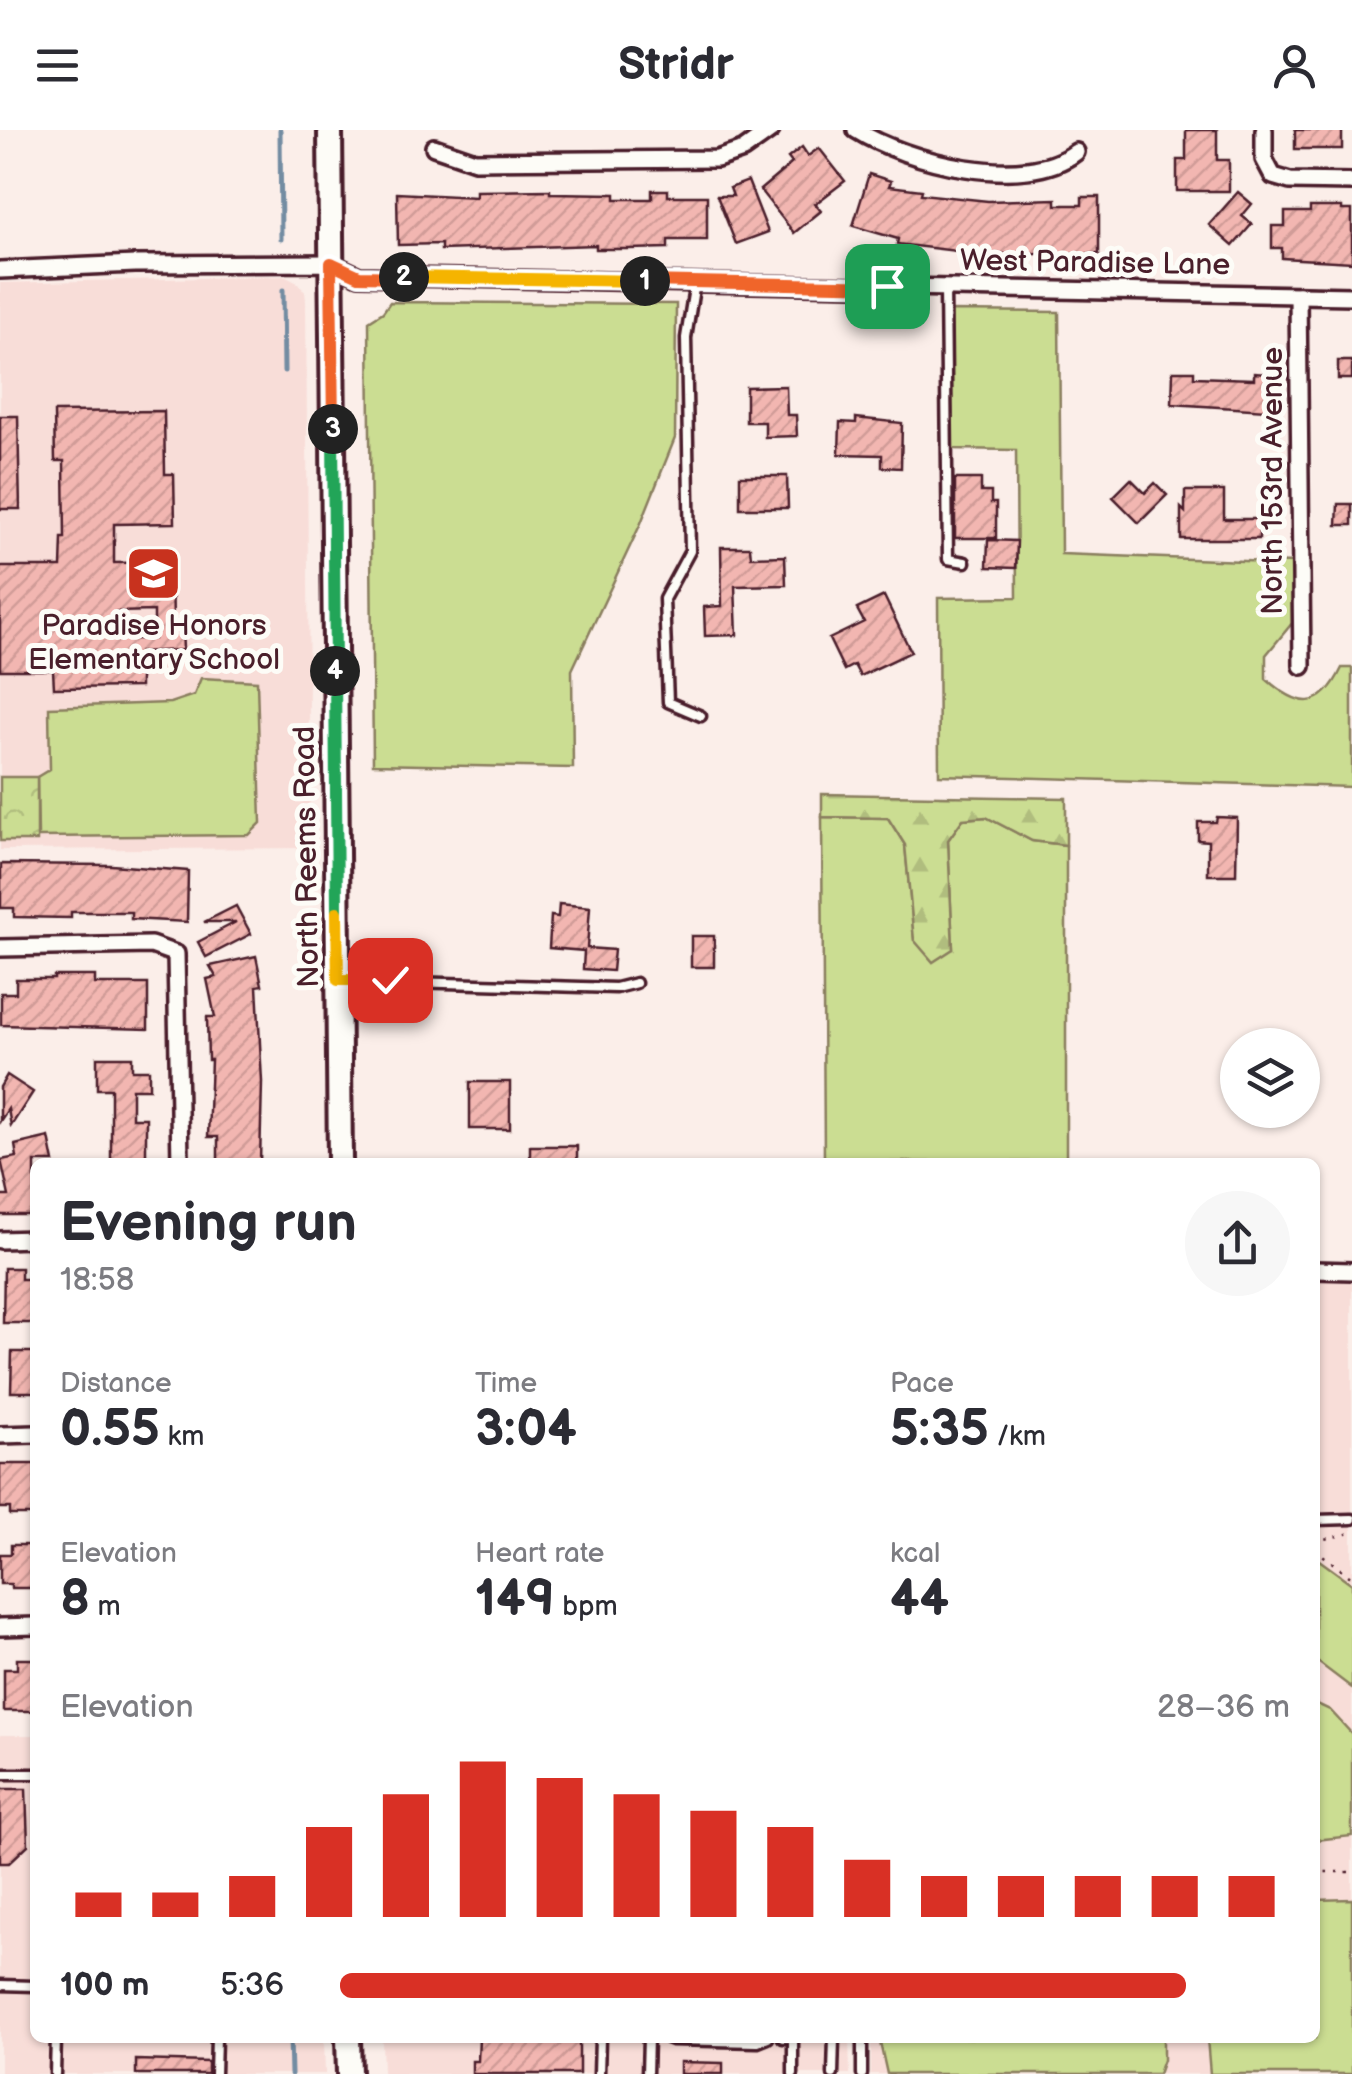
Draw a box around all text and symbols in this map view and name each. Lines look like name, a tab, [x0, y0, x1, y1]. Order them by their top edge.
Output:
icon: menu	[30, 38, 85, 93]
text: Stridr	[618, 38, 734, 93]
icon: person	[1267, 38, 1322, 93]
street label: West Paradise Lane	[959, 243, 1231, 283]
pin	[845, 244, 930, 329]
pin: 2	[379, 252, 429, 302]
pin: 1	[620, 256, 670, 306]
icon: arrive	[860, 259, 915, 314]
text: 2	[396, 260, 412, 293]
text: 1	[639, 264, 651, 297]
street label: North 153rd Avenue	[1255, 347, 1291, 615]
pin: 3	[308, 404, 358, 454]
text: 3	[325, 412, 341, 445]
school or university icon: Paradise Honors Elementary School	[124, 544, 184, 604]
place label: Paradise Honors Elementary School	[28, 608, 280, 678]
pin: 4	[310, 646, 360, 696]
text: 4	[327, 654, 343, 687]
street label: North Reems Road	[287, 726, 327, 988]
pin	[348, 938, 433, 1023]
icon: check	[363, 953, 418, 1008]
map controls	[1220, 1028, 1320, 1128]
button: layers	[1220, 1028, 1320, 1128]
text: Evening run	[60, 1190, 357, 1257]
button: share	[1185, 1191, 1290, 1296]
text: 18:58	[60, 1261, 135, 1300]
text: Distance	[60, 1367, 172, 1400]
text: Time	[475, 1367, 537, 1400]
text: Pace	[890, 1367, 954, 1400]
text: 0.55	[60, 1400, 160, 1460]
text: 3:04	[475, 1400, 577, 1460]
text: 5:35	[890, 1400, 989, 1460]
text: km	[160, 1420, 204, 1453]
text: /km	[989, 1420, 1046, 1453]
text: Elevation	[60, 1537, 177, 1570]
text: Heart rate	[475, 1537, 604, 1570]
text: kcal	[890, 1537, 940, 1570]
text: 8	[60, 1570, 90, 1630]
text: 149	[475, 1570, 555, 1630]
text: 44	[890, 1570, 949, 1630]
text: m	[90, 1590, 121, 1623]
text: bpm	[555, 1590, 618, 1623]
text: Elevation	[60, 1688, 193, 1727]
text: 28–36 m	[1157, 1688, 1290, 1727]
text: 100 m	[60, 1966, 149, 2005]
text: 5:36	[220, 1966, 284, 2005]

